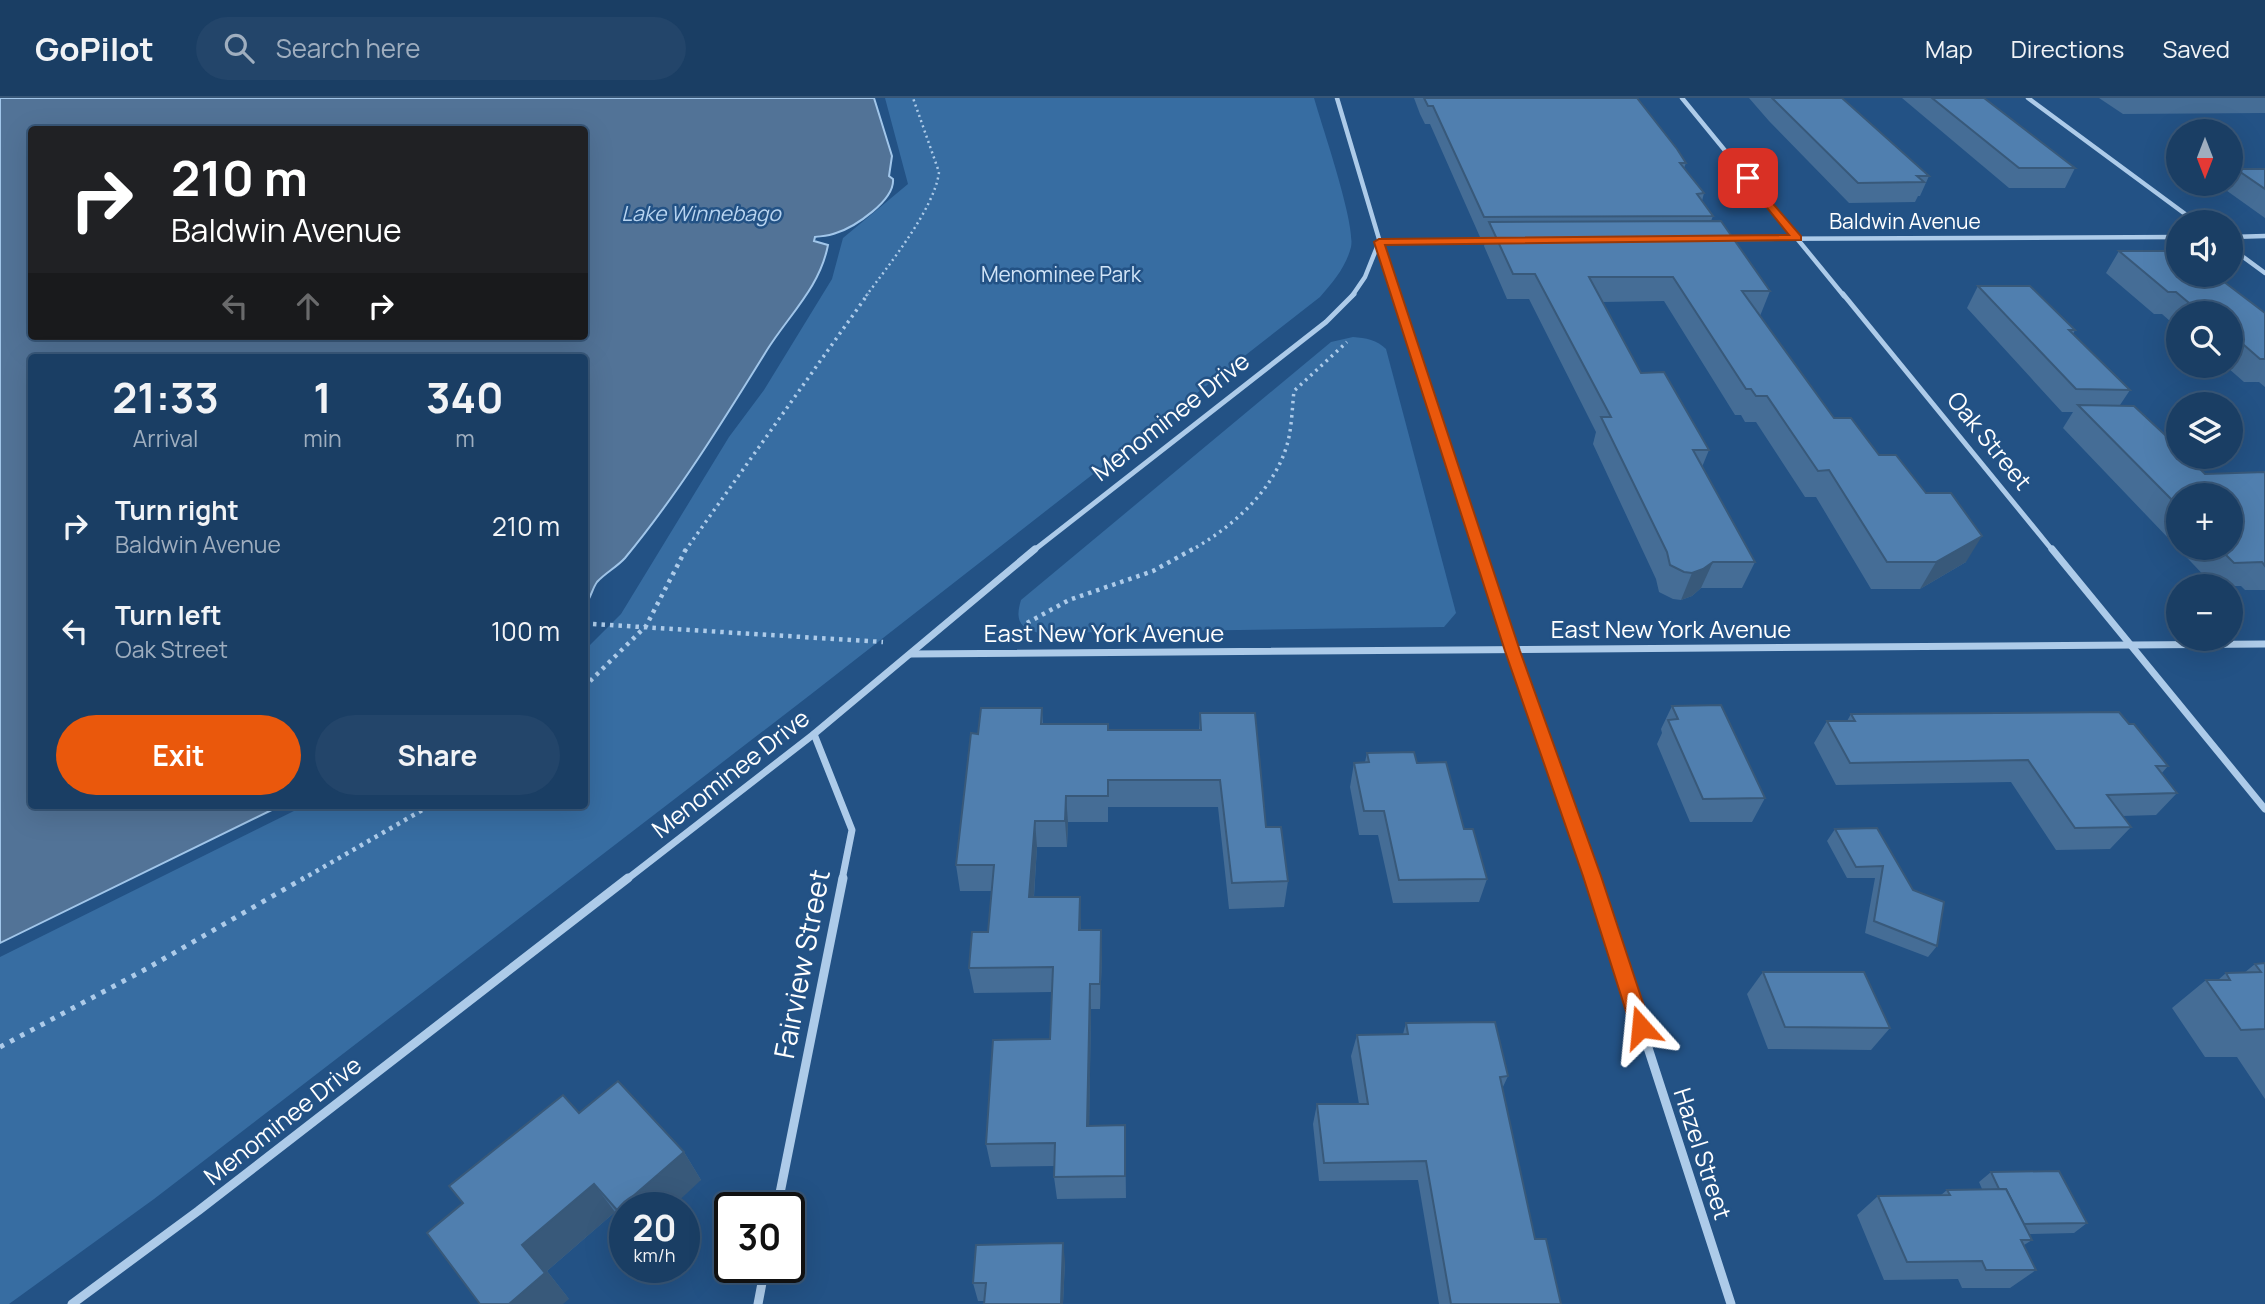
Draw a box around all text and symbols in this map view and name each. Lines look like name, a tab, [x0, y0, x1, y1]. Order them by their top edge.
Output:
search box	[196, 17, 686, 80]
text: GoPilot	[35, 26, 154, 71]
icon: search	[220, 29, 258, 67]
text: Search here	[276, 30, 420, 66]
text: Map	[1925, 32, 1973, 65]
text: Directions	[2011, 32, 2124, 65]
text: Saved	[2162, 32, 2230, 65]
north arrow	[2166, 119, 2244, 196]
map controls	[2166, 119, 2243, 651]
text: 210 m	[171, 144, 308, 211]
pin	[1718, 148, 1778, 208]
icon: right	[56, 154, 147, 245]
icon: arrive	[1729, 159, 1767, 197]
water label: Lake Winnebago	[621, 199, 782, 227]
street label: Baldwin Avenue	[1829, 207, 1981, 235]
text: Baldwin Avenue	[171, 208, 402, 252]
button: sound	[2166, 210, 2243, 287]
park label: Menominee Park	[981, 260, 1142, 288]
icon: left	[216, 287, 254, 325]
icon: ahead	[289, 287, 327, 325]
icon: right	[362, 287, 400, 325]
button: search	[2166, 301, 2243, 378]
street label: Menominee Drive	[1085, 344, 1256, 488]
text: 21:33	[112, 368, 219, 426]
text: 1	[313, 368, 332, 426]
text: 340	[426, 368, 504, 426]
street label: Oak Street	[1940, 384, 2040, 496]
button: layers	[2166, 392, 2243, 469]
text: Arrival	[133, 422, 198, 454]
text: min	[303, 422, 342, 454]
text: m	[455, 422, 475, 454]
button: +	[2166, 483, 2243, 560]
text: Turn right	[115, 492, 239, 528]
icon: right	[56, 507, 94, 545]
text: 210 m	[492, 508, 560, 544]
text: Baldwin Avenue	[115, 528, 281, 560]
button: −	[2166, 574, 2243, 651]
text: Turn left	[115, 597, 222, 633]
icon: left	[56, 612, 94, 650]
street label: East New York Avenue	[1551, 612, 1791, 645]
text: 100 m	[491, 613, 560, 649]
street label: East New York Avenue	[984, 616, 1224, 649]
text: Oak Street	[115, 633, 228, 665]
street label: Menominee Drive	[645, 701, 816, 845]
button: Exit	[56, 715, 301, 795]
button: Share	[315, 715, 560, 795]
street label: Fairview Street	[764, 866, 838, 1061]
position arrow	[1604, 990, 1678, 1064]
street label: Menominee Drive	[197, 1048, 368, 1192]
street label: Hazel Street	[1667, 1084, 1740, 1224]
speed limit sign: 30	[714, 1192, 805, 1283]
text: 20	[633, 1204, 676, 1252]
text: km/h	[634, 1243, 675, 1267]

